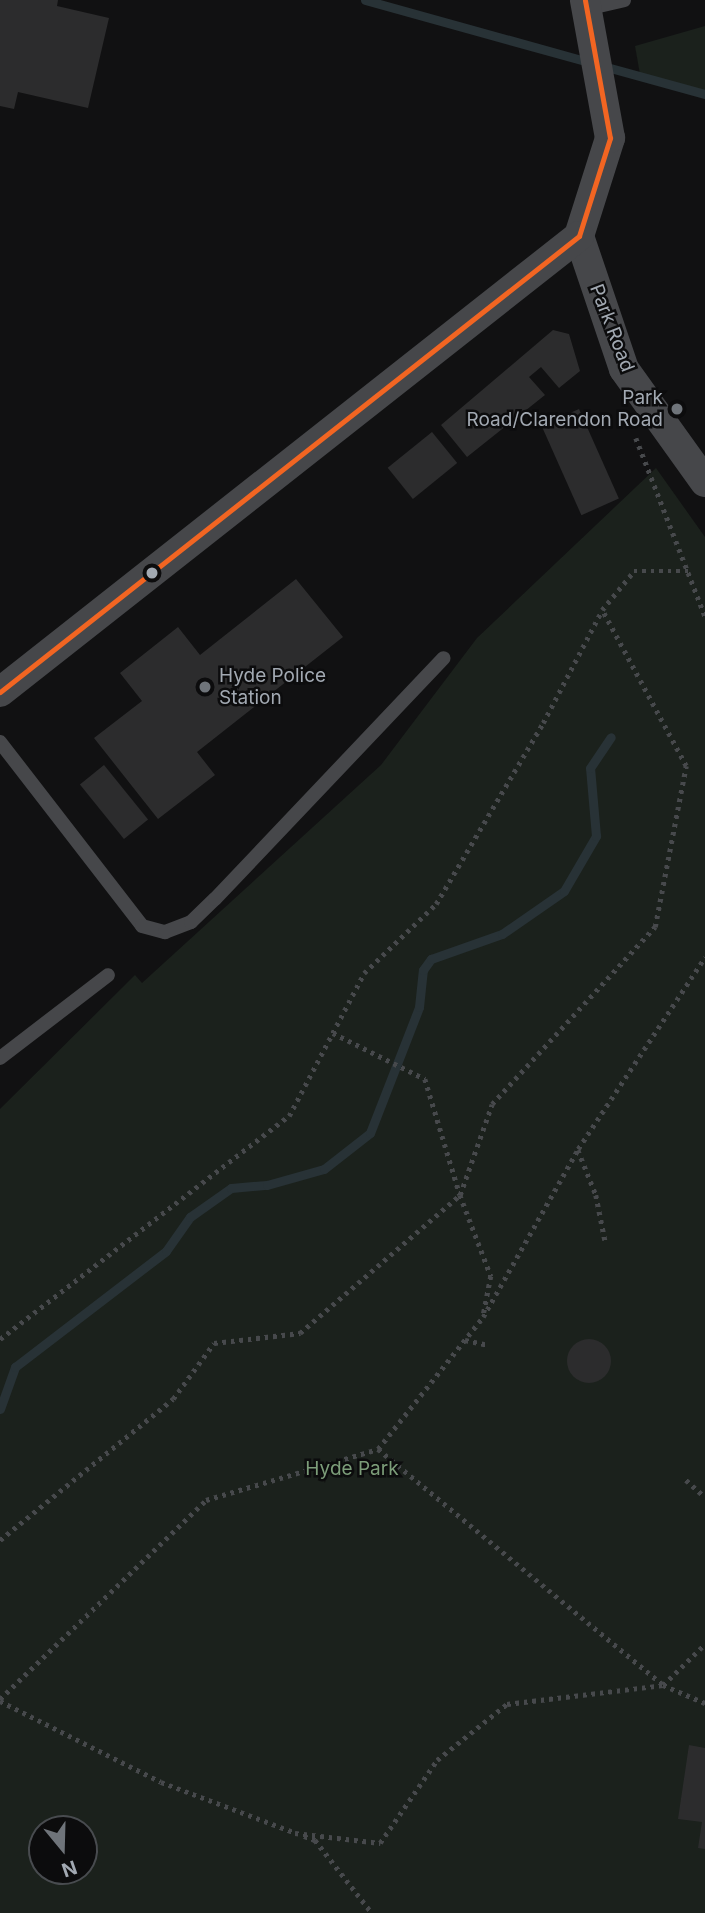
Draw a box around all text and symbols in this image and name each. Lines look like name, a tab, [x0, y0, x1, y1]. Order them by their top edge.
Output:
street label: Park Road	[585, 281, 639, 375]
place label: Park Road/Clarendon Road	[467, 387, 663, 431]
marker: Park Road/Clarendon Road	[669, 401, 685, 417]
unlabelled marker	[145, 566, 159, 580]
place label: Hyde Police Station	[219, 665, 326, 709]
marker: Hyde Police Station	[197, 679, 213, 695]
park label: Hyde Park	[305, 1458, 399, 1480]
north arrow	[28, 1815, 98, 1885]
text: N	[59, 1855, 80, 1882]

